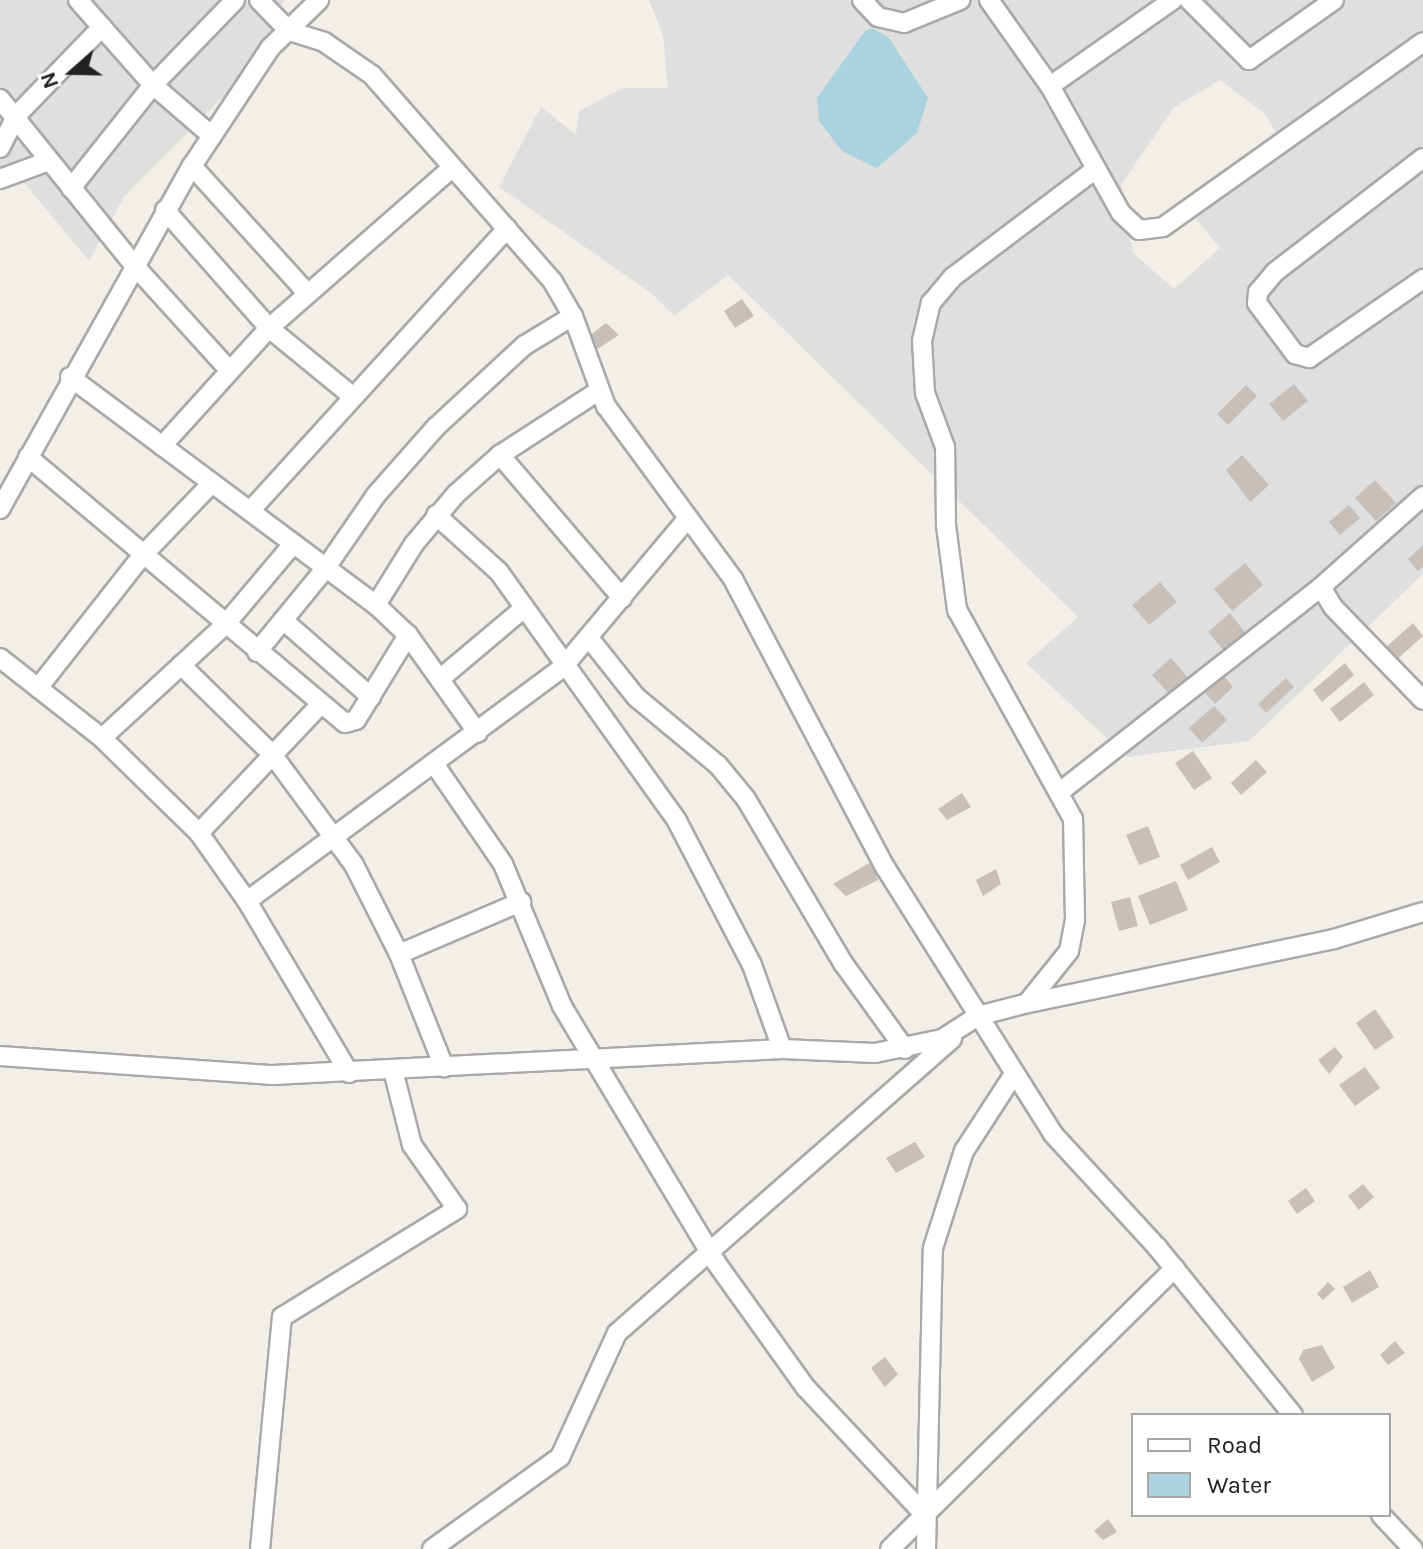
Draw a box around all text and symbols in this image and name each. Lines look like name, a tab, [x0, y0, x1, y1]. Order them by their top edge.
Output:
north arrow	[32, 32, 112, 112]
text: N	[35, 68, 64, 92]
legend	[1131, 1413, 1391, 1517]
text: Road	[1207, 1431, 1262, 1459]
text: Water	[1207, 1471, 1271, 1499]

